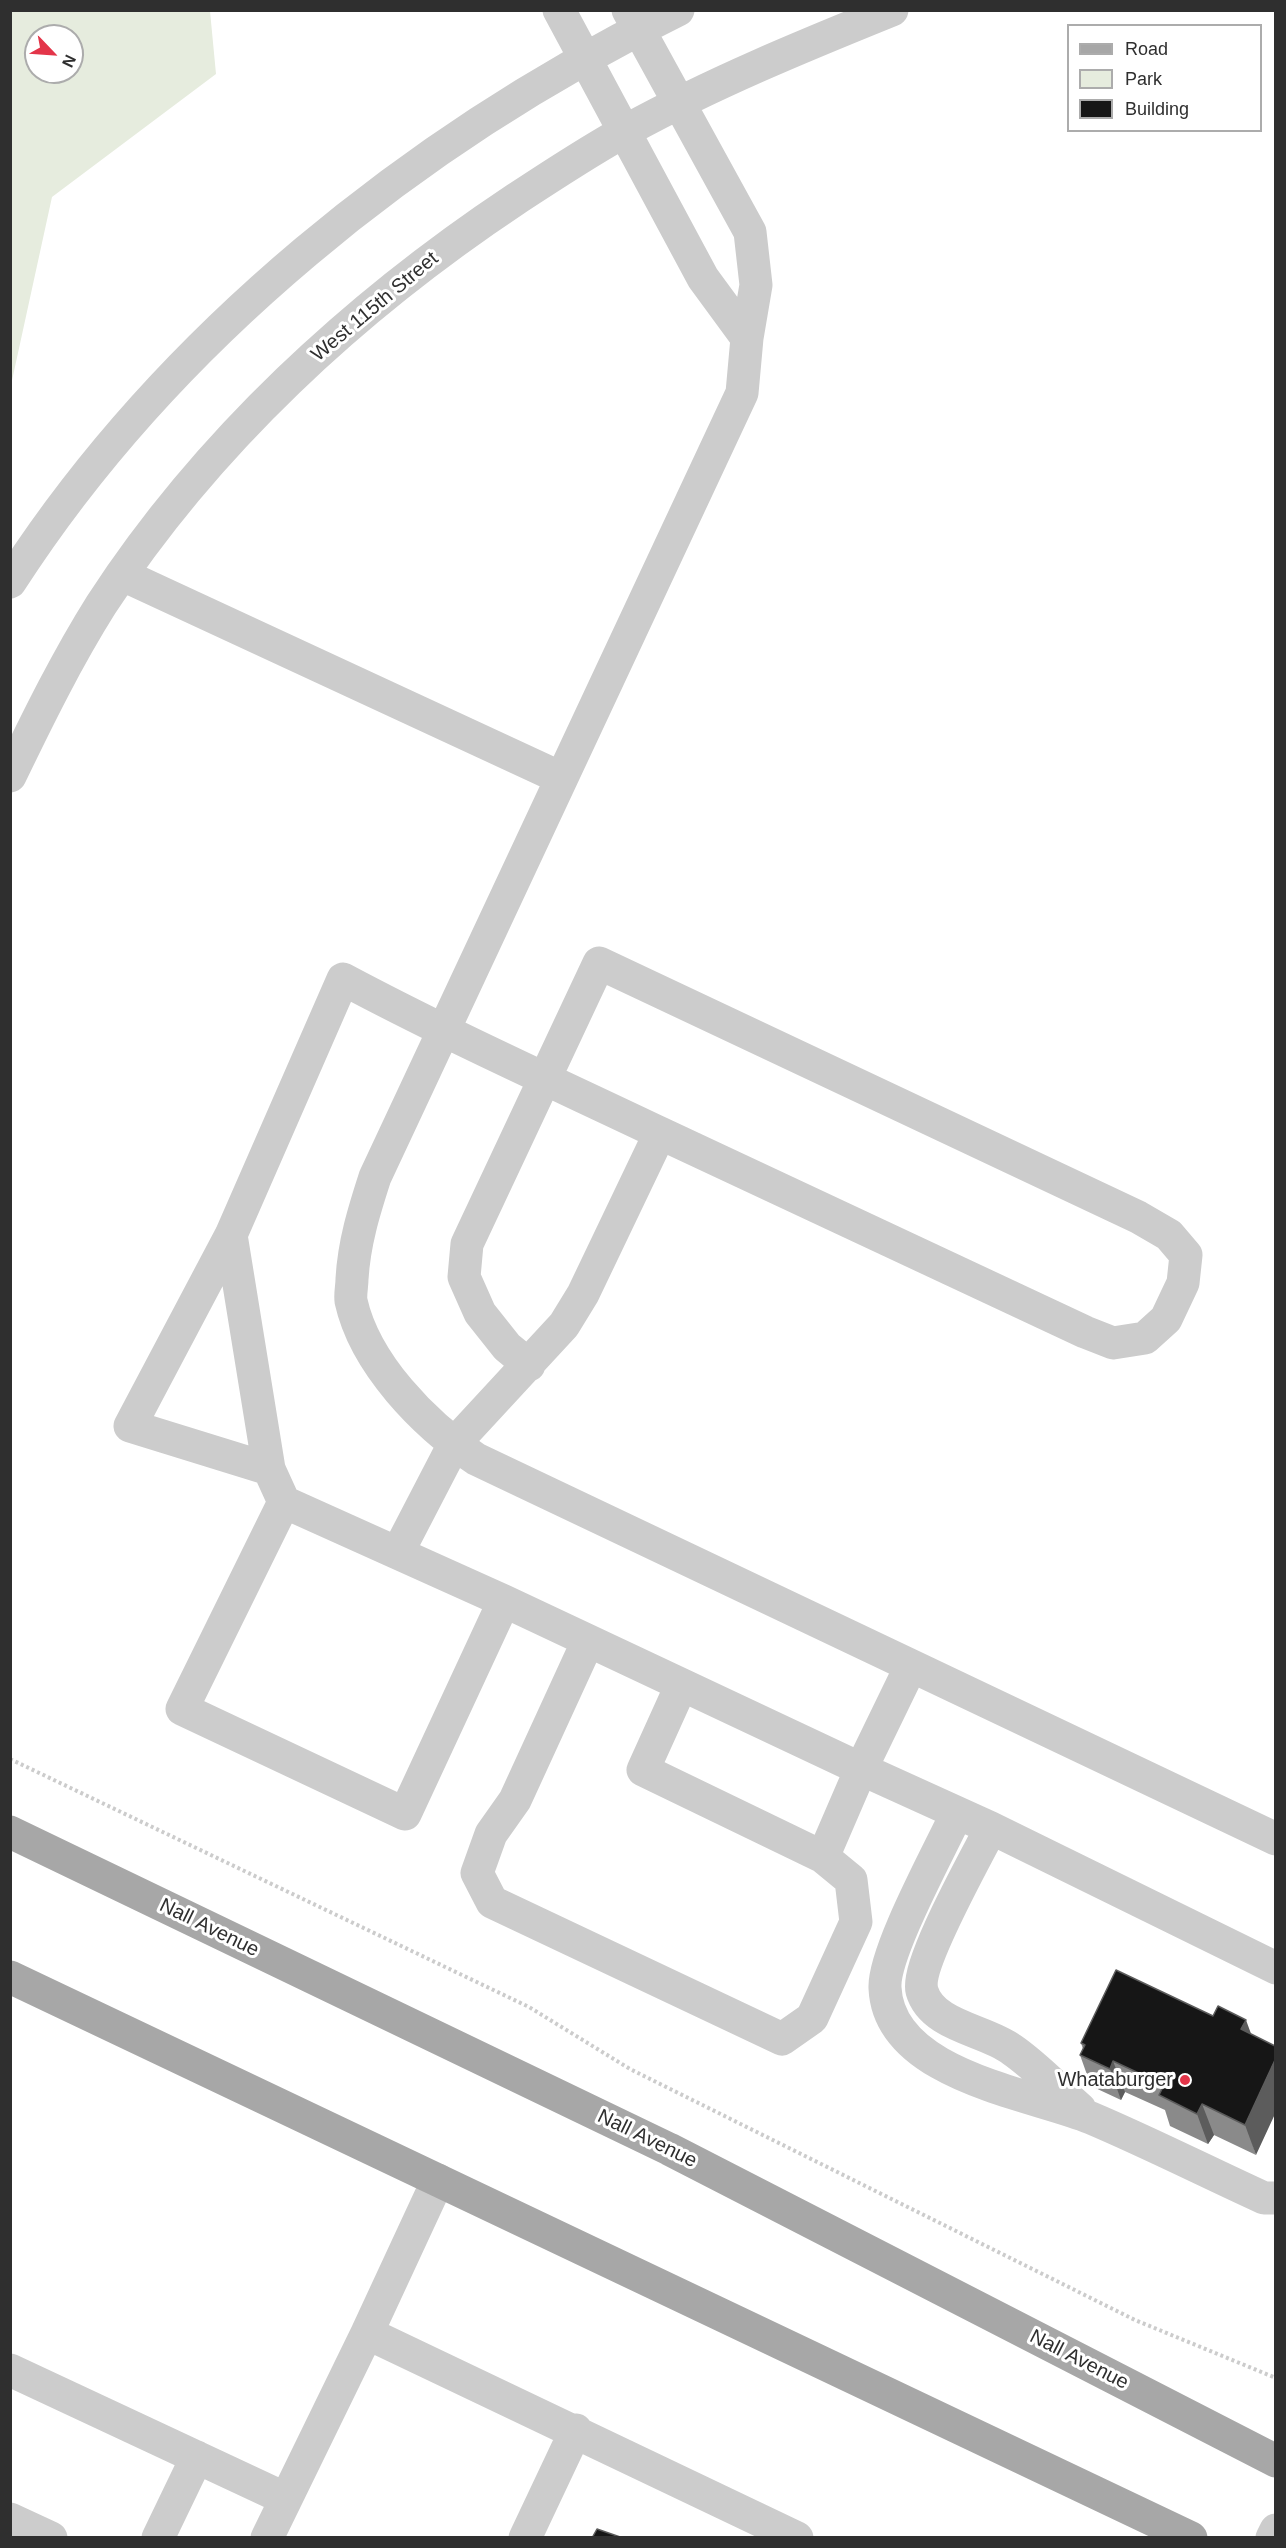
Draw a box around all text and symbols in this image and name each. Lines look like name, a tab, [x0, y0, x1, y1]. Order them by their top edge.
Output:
north arrow	[24, 24, 84, 84]
legend	[1067, 24, 1262, 132]
text: Road	[1125, 39, 1168, 59]
text: N	[59, 52, 79, 70]
text: Park	[1125, 69, 1162, 89]
text: Building	[1125, 99, 1189, 119]
street label: West 115th Street	[307, 247, 443, 367]
street label: Nall Avenue	[155, 1894, 263, 1962]
place label: Whataburger	[1057, 2068, 1173, 2092]
marker: Whataburger	[1178, 2073, 1192, 2087]
street label: Nall Avenue	[593, 2105, 701, 2173]
street label: Nall Avenue	[1026, 2325, 1132, 2395]

